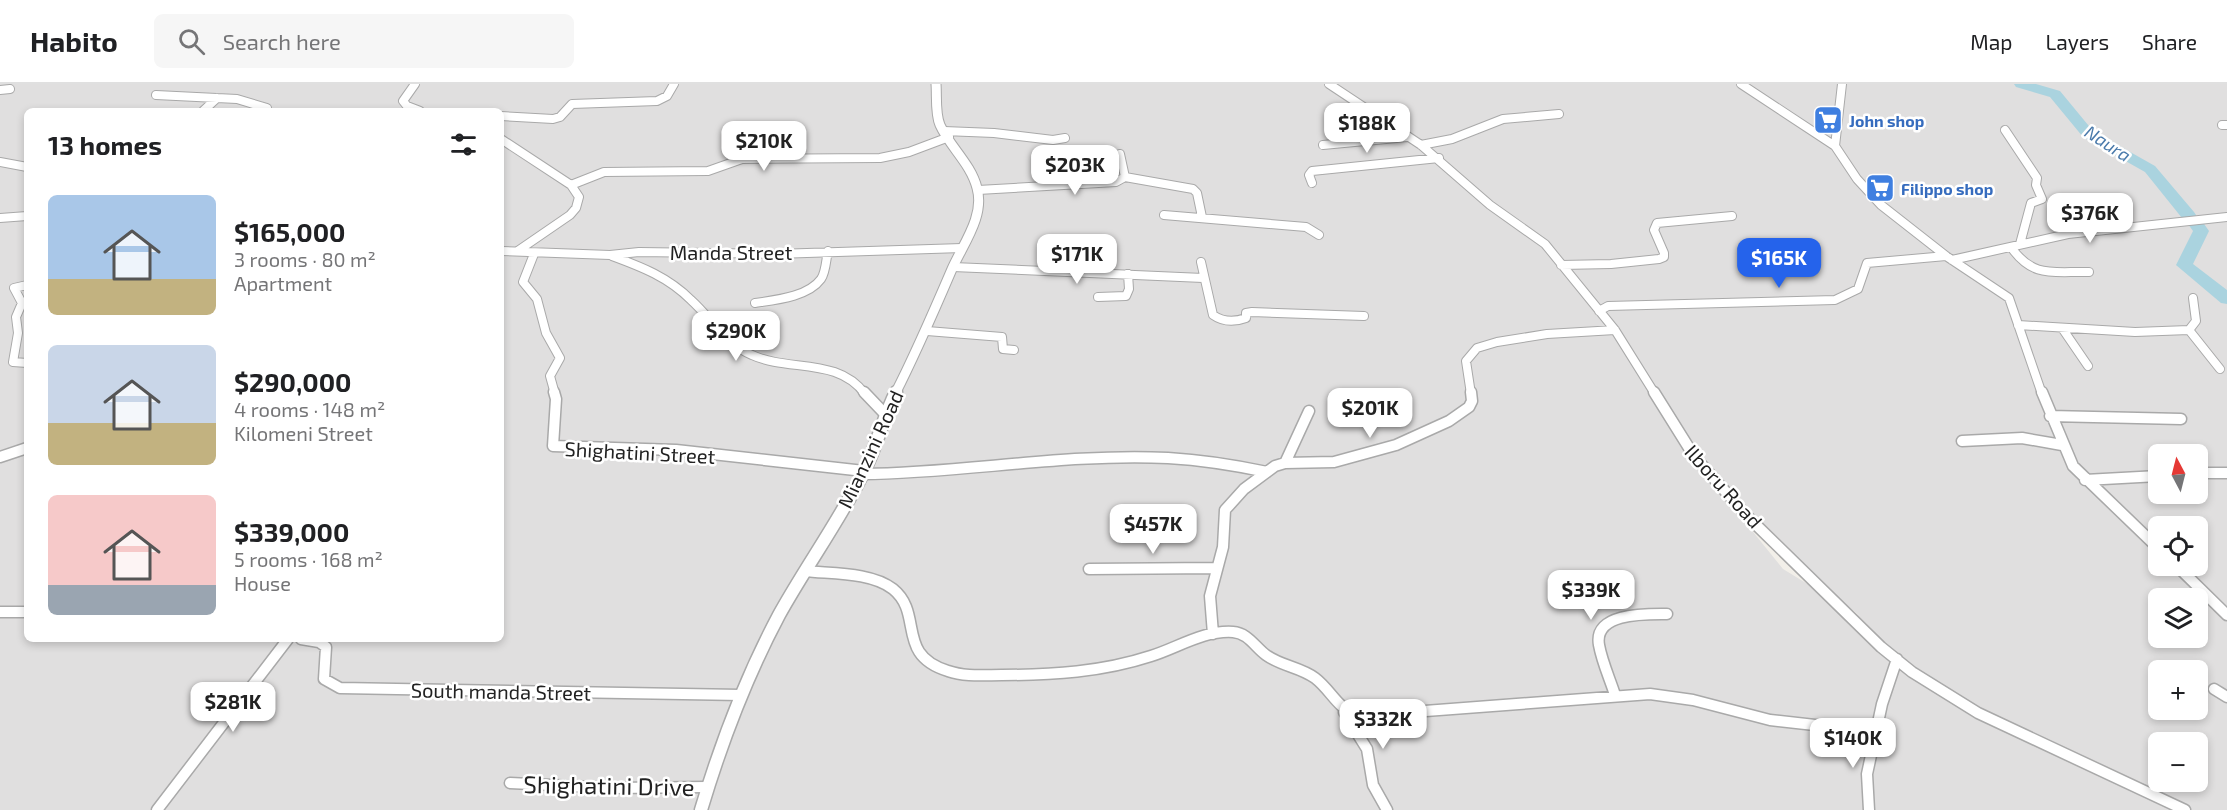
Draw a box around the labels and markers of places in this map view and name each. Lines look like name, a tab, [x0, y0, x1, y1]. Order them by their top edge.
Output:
pin: $188K	[1325, 103, 1409, 154]
supermarket icon: John shop	[1812, 104, 1844, 136]
place label: John shop	[1849, 111, 1924, 130]
pin: $210K	[722, 121, 806, 172]
pin: $203K	[1033, 145, 1117, 196]
supermarket icon: Filippo shop	[1864, 172, 1896, 204]
place label: Filippo shop	[1901, 179, 1993, 198]
pin: $376K	[2048, 193, 2132, 244]
pin: $171K	[1035, 234, 1119, 285]
pin: $165K	[1737, 238, 1821, 289]
pin: $290K	[694, 311, 778, 362]
pin: $201K	[1328, 388, 1412, 439]
pin: $457K	[1111, 504, 1195, 555]
pin: $339K	[1549, 570, 1633, 621]
pin: $281K	[191, 682, 275, 733]
pin: $332K	[1341, 699, 1425, 750]
pin: $140K	[1811, 718, 1895, 769]

